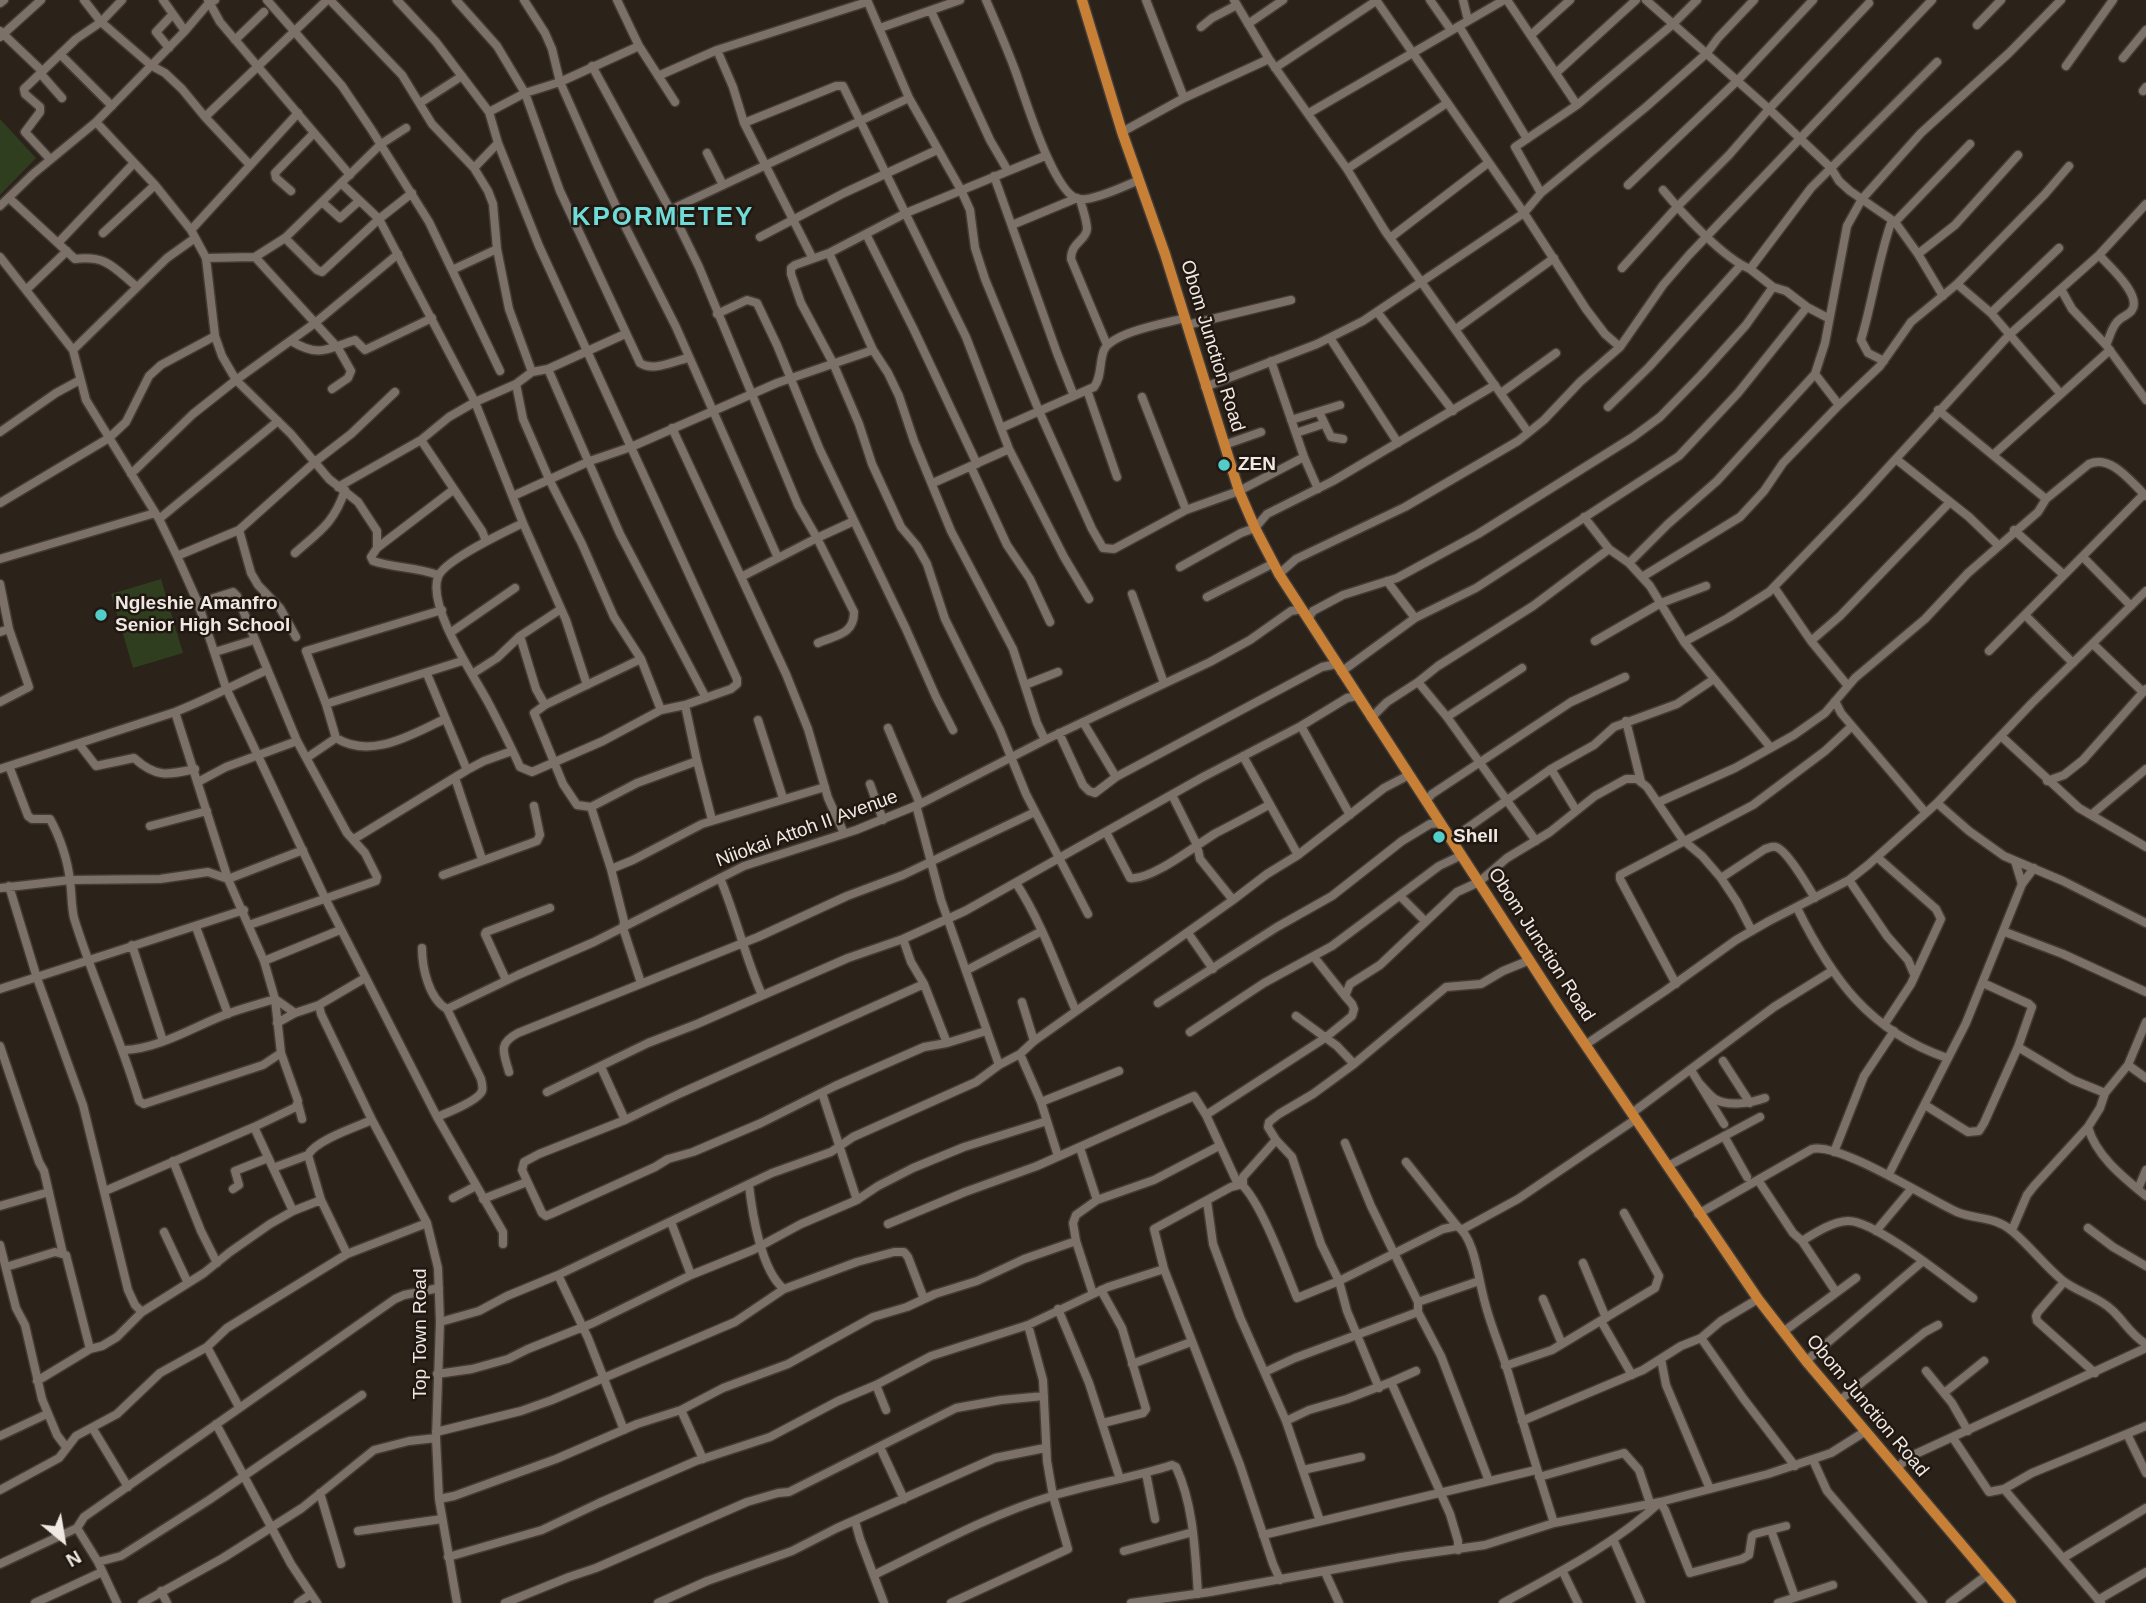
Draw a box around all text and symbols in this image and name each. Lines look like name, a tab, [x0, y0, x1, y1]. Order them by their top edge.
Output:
district label: KPORMETEY	[573, 202, 753, 234]
street label: Obom Junction Road	[1175, 257, 1249, 435]
place label: ZEN	[1238, 454, 1276, 476]
marker: ZEN	[1216, 457, 1232, 473]
place label: Ngleshie Amanfro Senior High School	[115, 593, 290, 637]
marker: Ngleshie Amanfro Senior High School	[93, 607, 109, 623]
street label: Niiokai Attoh II Avenue	[713, 785, 901, 873]
place label: Shell	[1453, 826, 1498, 848]
marker: Shell	[1431, 829, 1447, 845]
street label: Obom Junction Road	[1483, 864, 1599, 1026]
street label: Top Town Road	[410, 1269, 432, 1399]
street label: Obom Junction Road	[1801, 1330, 1933, 1482]
north arrow	[28, 1505, 98, 1575]
text: N	[63, 1546, 85, 1571]

